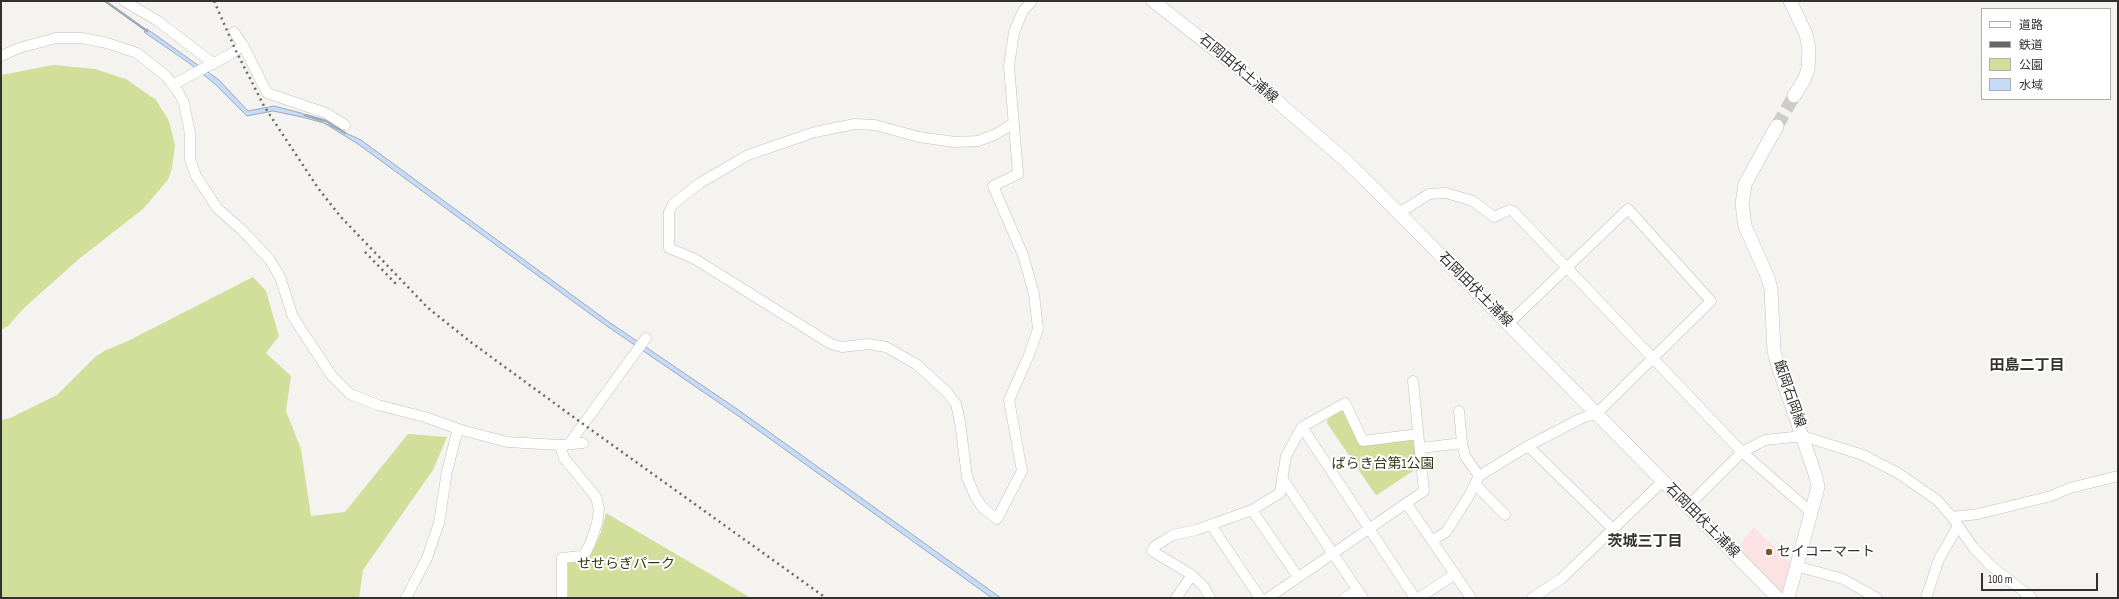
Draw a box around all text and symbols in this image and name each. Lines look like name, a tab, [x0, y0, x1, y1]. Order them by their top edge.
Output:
legend	[1981, 8, 2111, 100]
text: 道路	[2019, 18, 2043, 33]
street label: 石岡田伏土浦線	[1195, 31, 1281, 107]
text: 鉄道	[2019, 38, 2043, 53]
text: 公園	[2019, 58, 2043, 73]
text: 水域	[2019, 78, 2043, 93]
street label: 石岡田伏土浦線	[1434, 249, 1516, 331]
district label: 田島二丁目	[1990, 357, 2064, 375]
street label: 飯岡石岡線	[1770, 358, 1808, 430]
park label: ばらき台第1公園	[1332, 456, 1434, 472]
street label: 石岡田伏土浦線	[1661, 480, 1743, 562]
district label: 茨城三丁目	[1608, 533, 1682, 551]
place label: セイコーマート	[1777, 544, 1875, 560]
marker: セイコーマート	[1764, 547, 1774, 557]
park label: せせらぎパーク	[577, 556, 675, 572]
scale bar	[1983, 565, 2100, 591]
text: 100 m	[1988, 572, 2013, 587]

